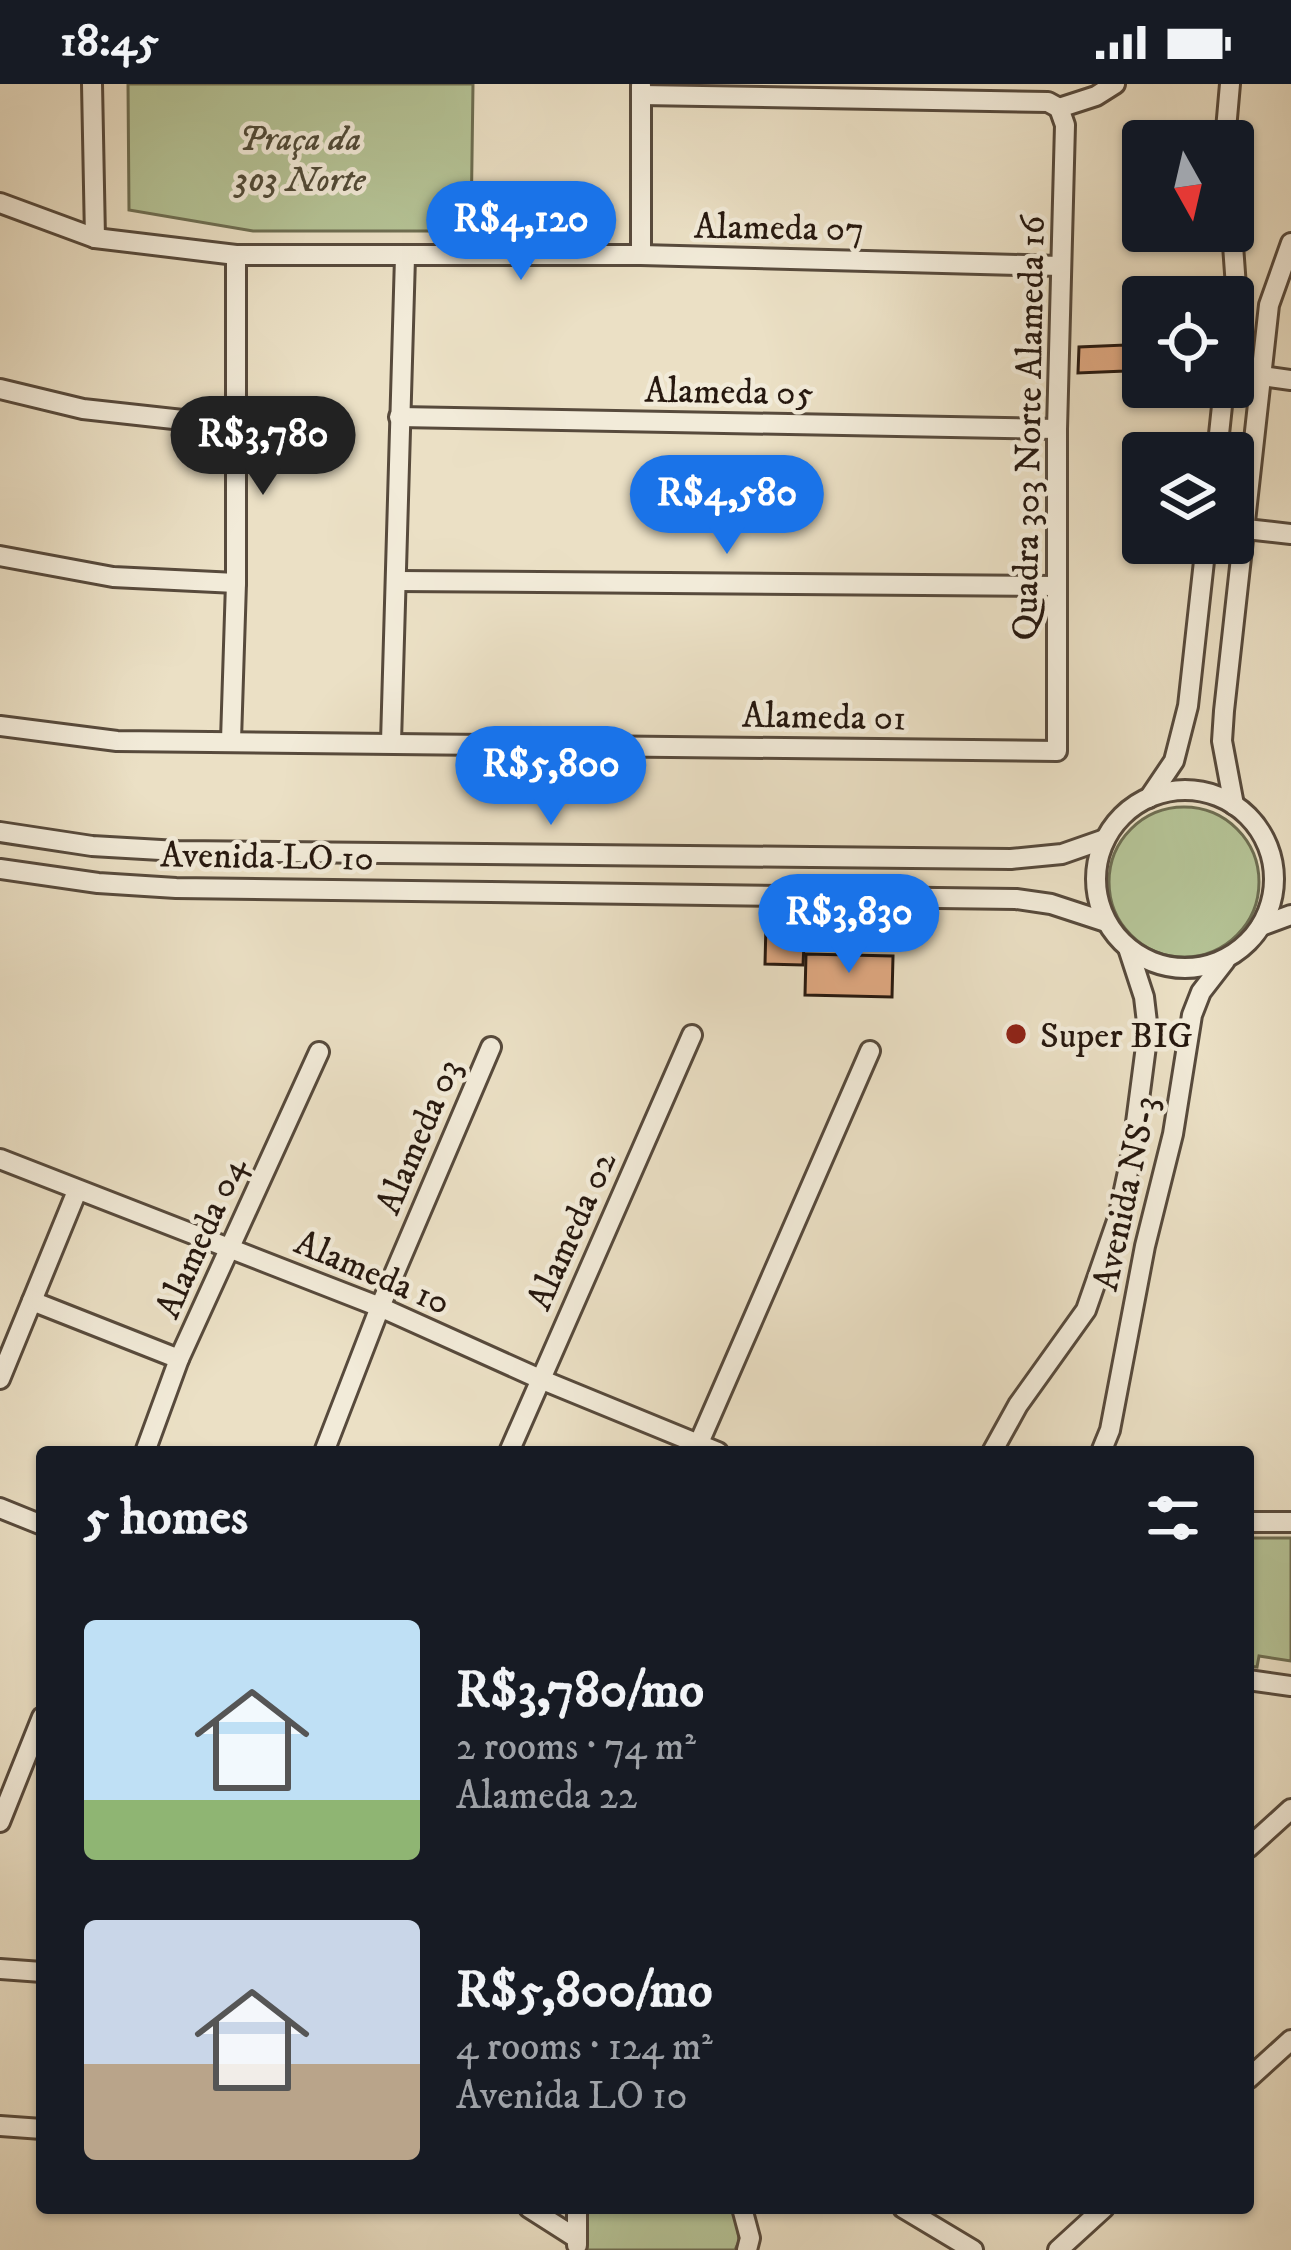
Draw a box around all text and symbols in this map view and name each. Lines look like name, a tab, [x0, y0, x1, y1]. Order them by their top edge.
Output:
text: 18:45	[60, 14, 159, 70]
park label: Praça da 303 Norte	[232, 117, 366, 203]
north arrow	[1122, 120, 1254, 252]
map controls	[1122, 120, 1254, 564]
pin: R$4,120	[410, 181, 632, 283]
text: R$4,120	[453, 195, 589, 244]
street label: Alameda 07	[693, 205, 864, 252]
street label: Quadra 303 Norte Alameda 16	[1003, 214, 1056, 641]
button: locate	[1122, 276, 1254, 408]
street label: Alameda 05	[644, 369, 814, 416]
pin: R$3,780	[152, 396, 374, 498]
text: R$3,780	[198, 410, 328, 459]
button: layers	[1122, 432, 1254, 564]
pin: R$4,580	[616, 455, 838, 557]
text: R$4,580	[657, 469, 797, 518]
street label: Alameda 01	[741, 694, 906, 741]
pin: R$5,800	[440, 726, 662, 828]
text: R$5,800	[482, 740, 620, 789]
street label: Avenida LO 10	[160, 833, 374, 882]
pin: R$3,830	[738, 874, 960, 976]
text: R$3,830	[785, 888, 913, 937]
place label: Super BIG	[1040, 1014, 1193, 1059]
marker: Super BIG	[1003, 1021, 1029, 1047]
street label: Alameda 03	[366, 1052, 472, 1222]
street label: Avenida NS-3	[1084, 1092, 1169, 1295]
street label: Alameda 02	[517, 1144, 627, 1317]
street label: Alameda 04	[146, 1149, 257, 1326]
street label: Alameda 10	[288, 1220, 456, 1326]
icon: filters	[1140, 1485, 1206, 1551]
text: 5 homes	[84, 1486, 248, 1550]
text: R$3,780/mo	[456, 1659, 704, 1723]
icon: home	[180, 1668, 324, 1812]
text: 2 rooms · 74 m²	[456, 1723, 696, 1772]
text: Alameda 22	[456, 1772, 637, 1821]
text: R$5,800/mo	[456, 1959, 713, 2023]
icon: home	[180, 1968, 324, 2112]
text: 4 rooms · 124 m²	[456, 2023, 713, 2072]
text: Avenida LO 10	[456, 2072, 687, 2121]

